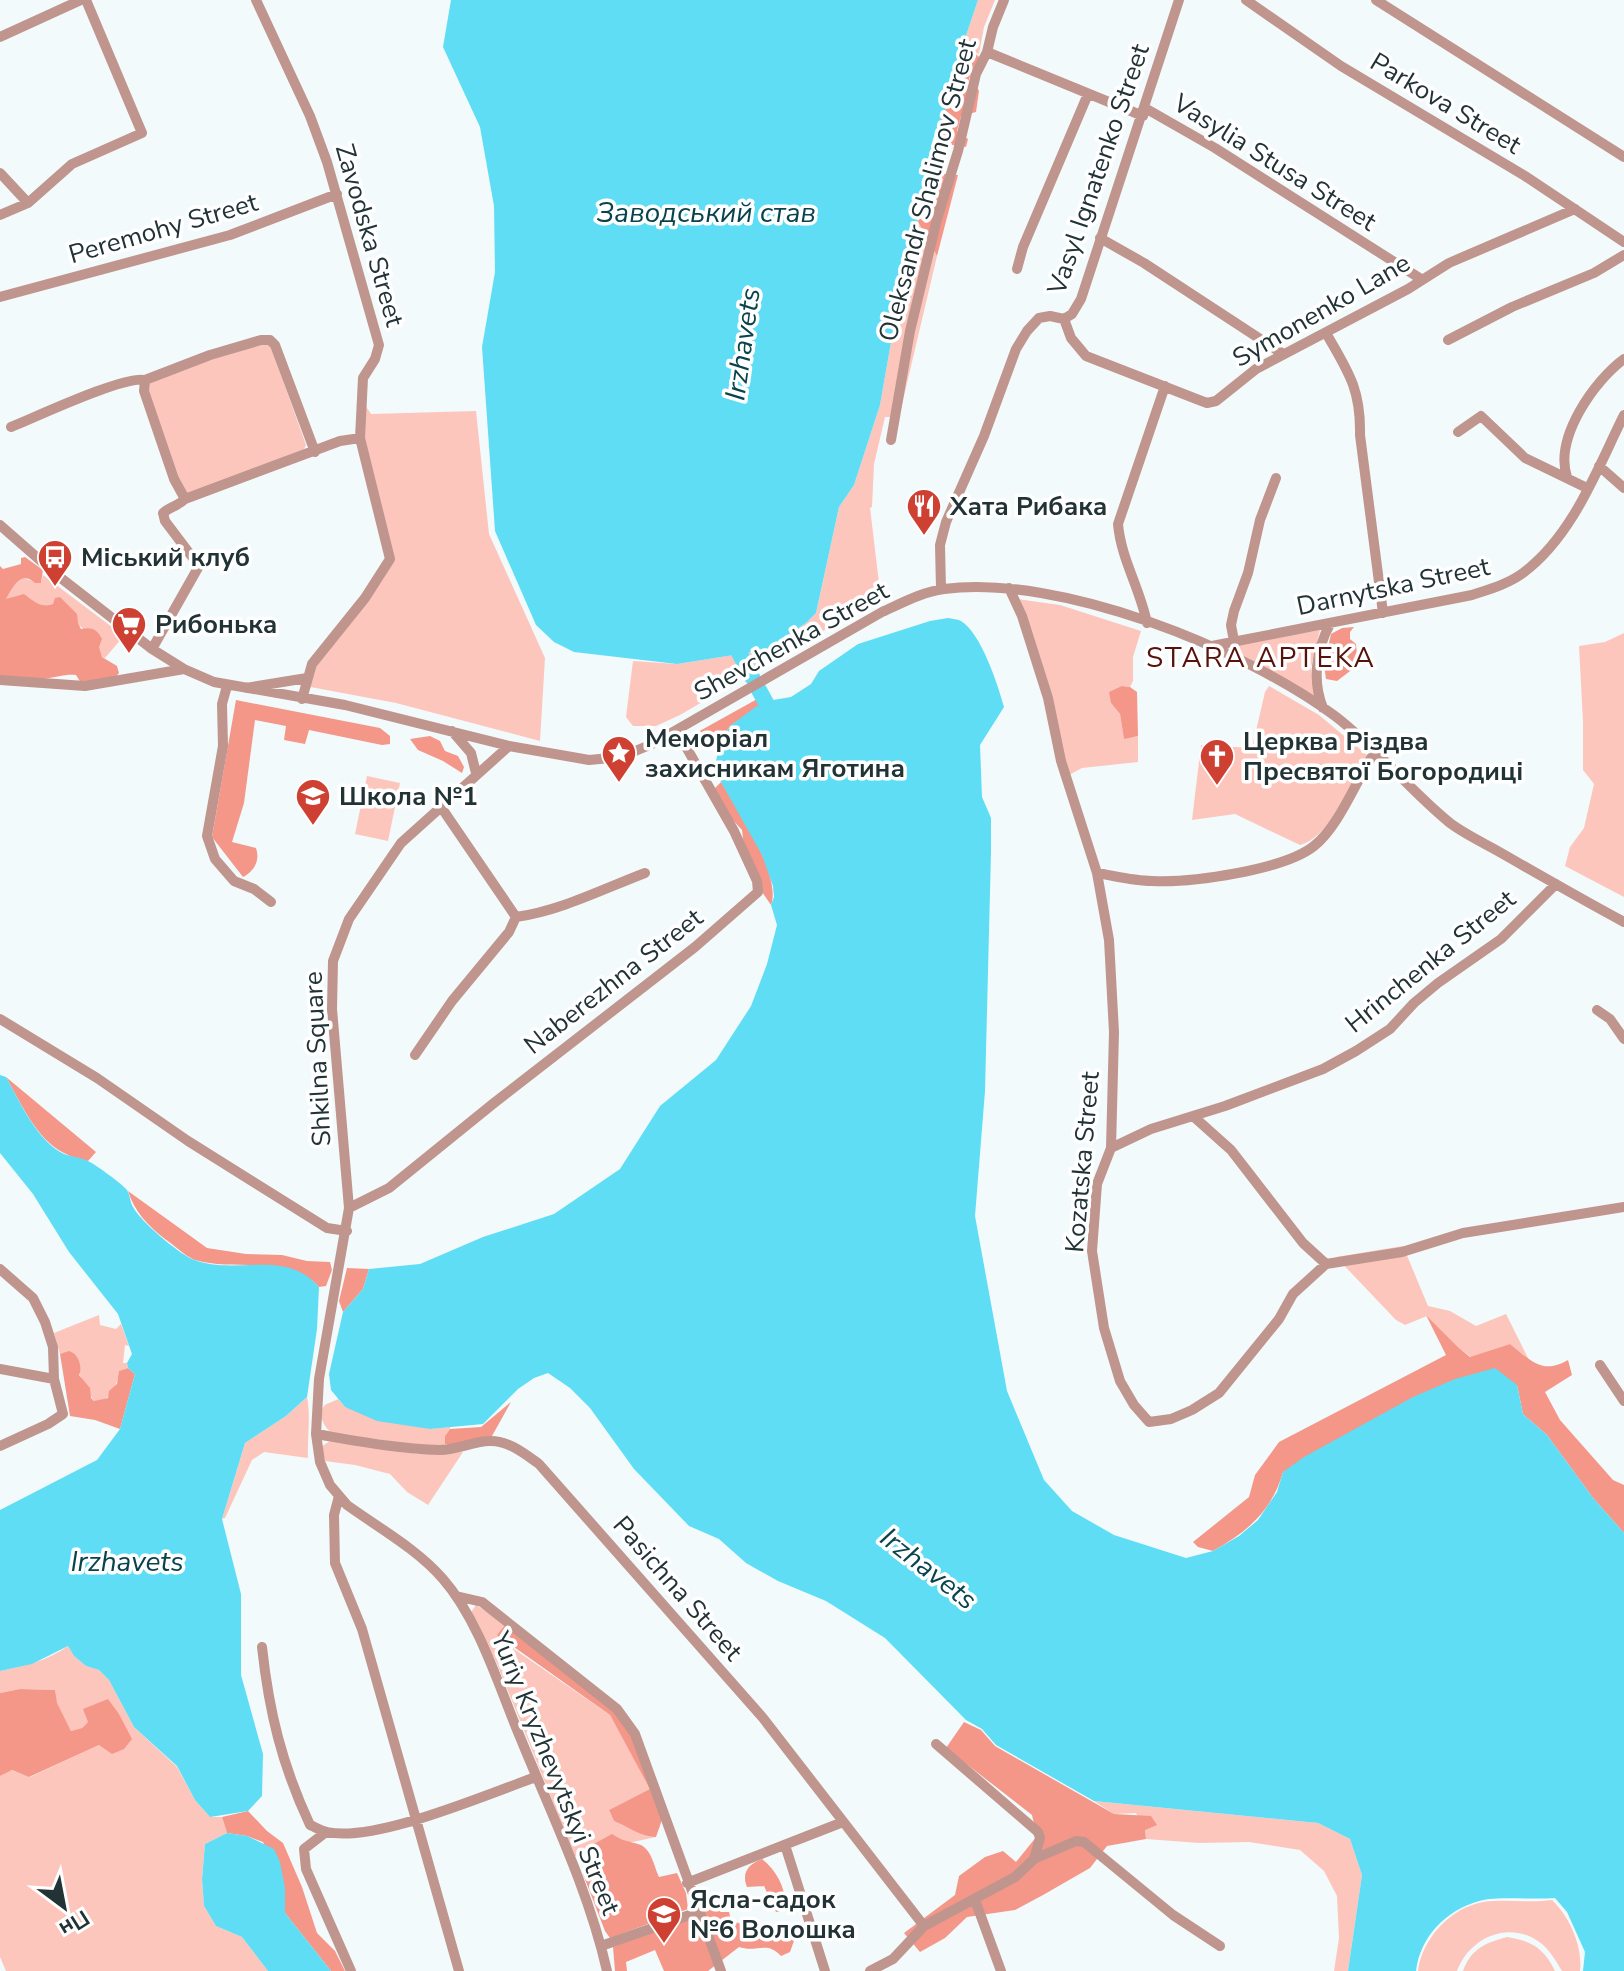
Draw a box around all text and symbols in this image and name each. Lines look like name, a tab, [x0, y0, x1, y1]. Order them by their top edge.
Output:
street label: Oleksandr Shalimov Street	[870, 34, 985, 345]
street label: Vasyl Ignatenko Street	[1039, 38, 1158, 300]
street label: Parkova Street	[1364, 45, 1529, 163]
street label: Vasylia Stusa Street	[1166, 85, 1384, 240]
street label: Zavodska Street	[327, 140, 413, 331]
street label: Peremohy Street	[65, 185, 263, 272]
water label: Заводський став	[596, 194, 816, 232]
street label: Symonenko Lane	[1226, 245, 1416, 375]
water label: Irzhavets	[716, 285, 770, 403]
restaurant icon: Хата Рибака	[905, 487, 943, 537]
place label: Хата Рибака	[949, 489, 1107, 524]
bus stop icon: Міський клуб	[36, 538, 74, 588]
place label: Міський клуб	[81, 540, 250, 575]
street label: Darnytska Street	[1293, 549, 1494, 624]
street label: Shevchenka Street	[688, 573, 896, 709]
supermarket icon: Рибонька	[110, 605, 148, 655]
place label: Рибонька	[155, 607, 277, 642]
district label: STARA APTEKA	[1146, 639, 1376, 677]
place label: Меморіал захисникам Яготина	[645, 721, 905, 786]
place label: Церква Різдва Пресвятої Богородиці	[1243, 724, 1523, 789]
place icon: Меморіал захисникам Яготина	[600, 734, 638, 784]
church icon: Церква Різдва Пресвятої Богородиці	[1198, 737, 1236, 787]
school or university icon: Школа №1	[294, 777, 332, 827]
place label: Школа №1	[339, 779, 478, 814]
street label: Hrinchenka Street	[1338, 881, 1523, 1041]
street label: Naberezhna Street	[517, 900, 711, 1062]
street label: Shkilna Square	[295, 971, 340, 1147]
street label: Kozatska Street	[1057, 1069, 1108, 1254]
street label: Pasichna Street	[605, 1508, 751, 1669]
water label: Irzhavets	[872, 1519, 985, 1619]
water label: Irzhavets	[70, 1543, 184, 1581]
street label: Yuriy Kryzhevytskyi Street	[482, 1626, 629, 1921]
north arrow	[24, 1867, 104, 1947]
place label: Ясла-садок №6 Волошка	[690, 1882, 856, 1947]
school or university icon: Ясла-садок №6 Волошка	[645, 1895, 683, 1945]
text: Пн	[53, 1902, 95, 1944]

